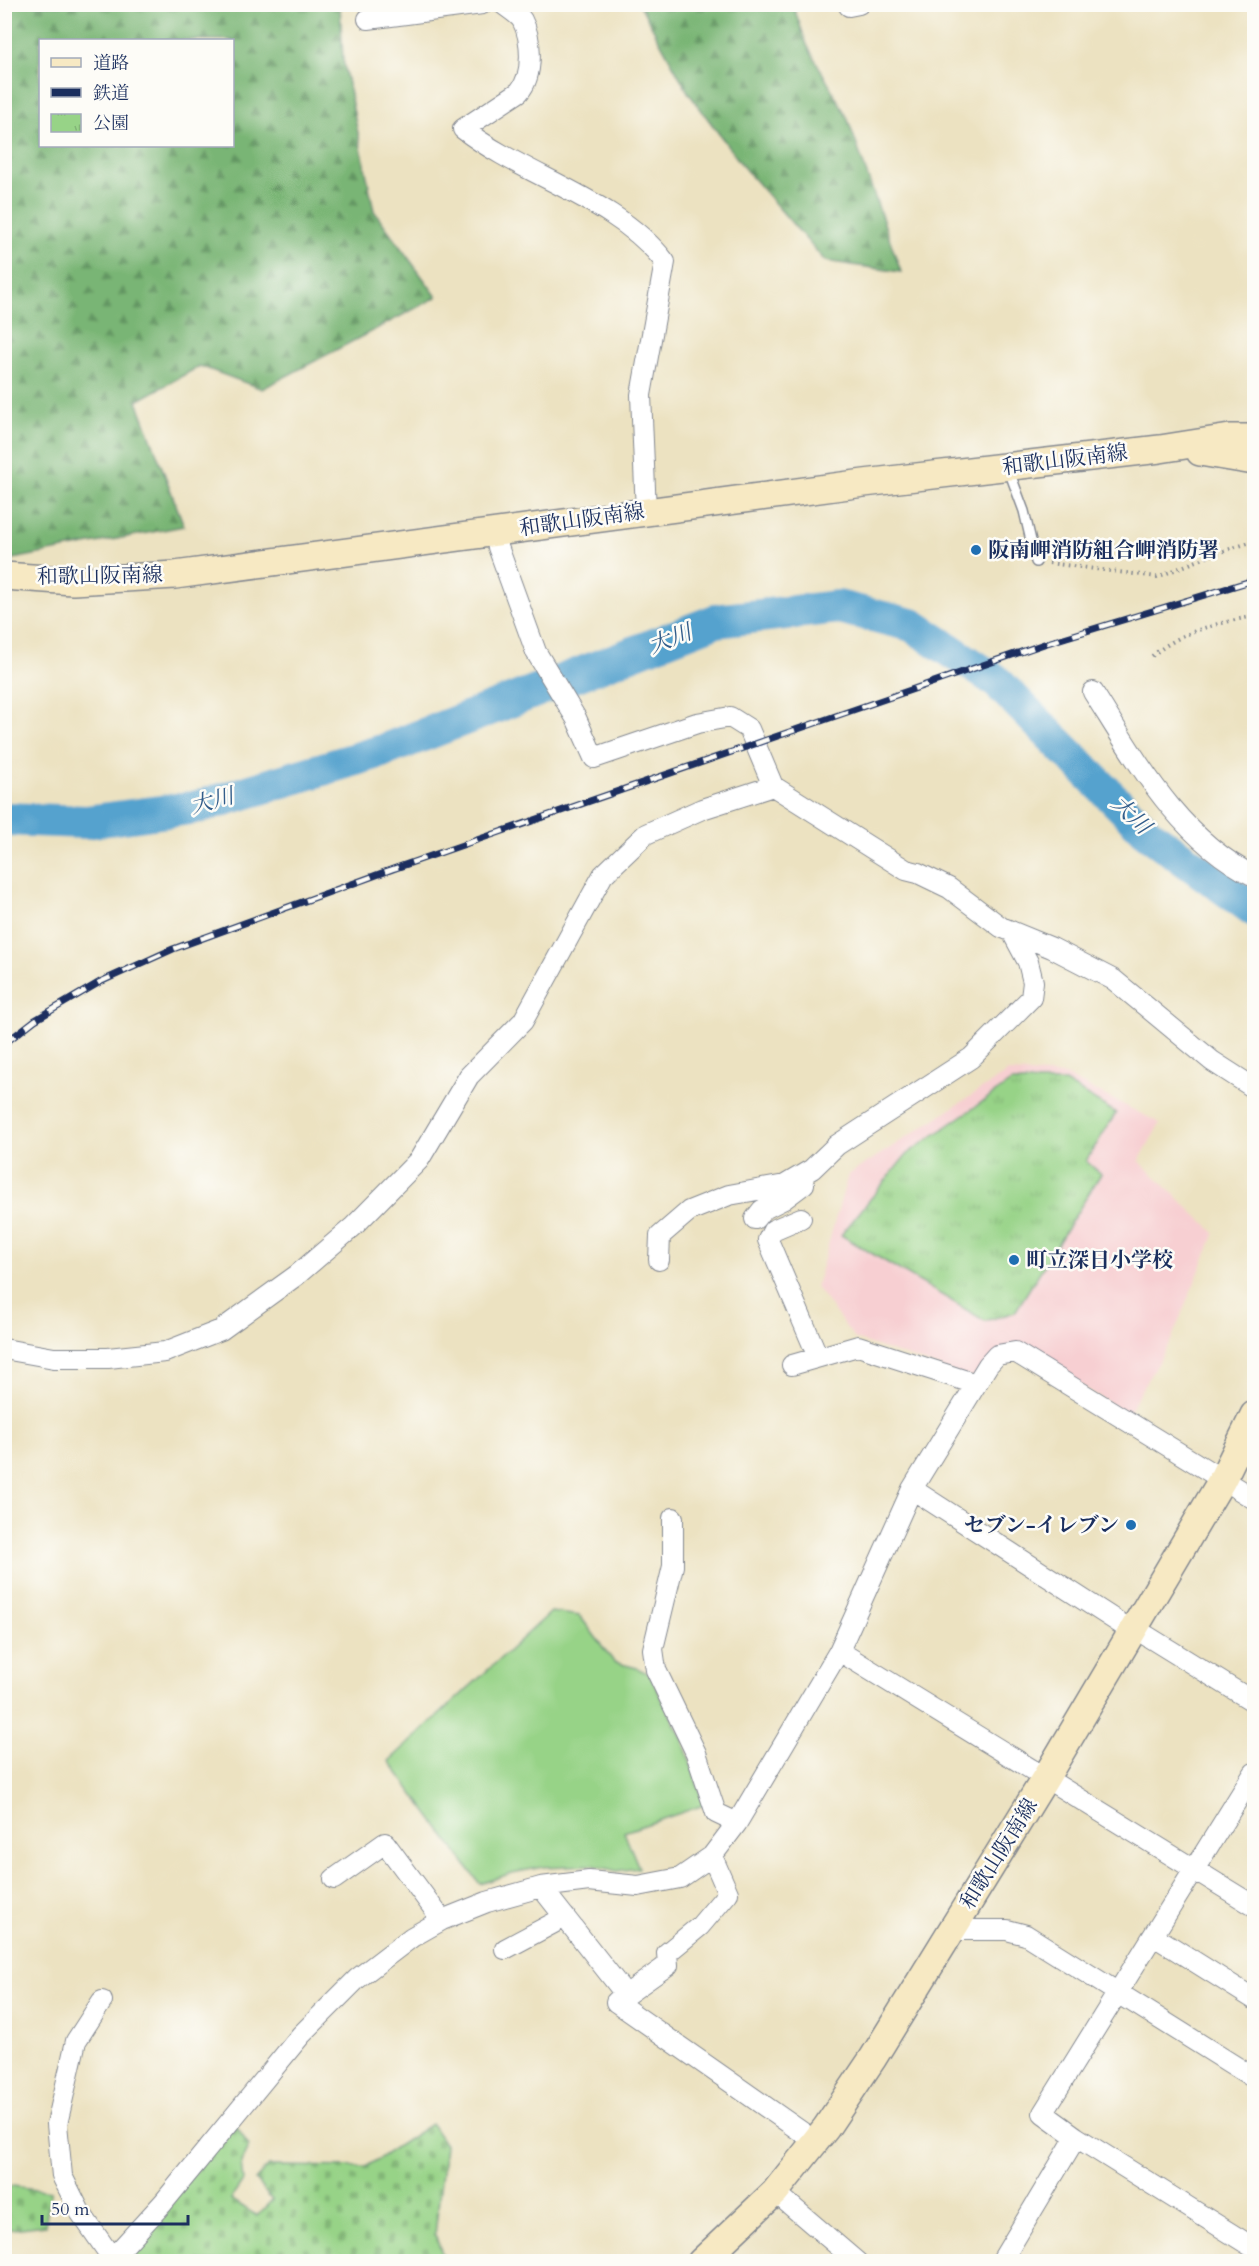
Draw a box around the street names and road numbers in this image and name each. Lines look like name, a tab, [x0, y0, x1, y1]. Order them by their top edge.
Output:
street label: 和歌山阪南線	[1001, 438, 1129, 482]
street label: 和歌山阪南線	[518, 497, 646, 543]
street label: 和歌山阪南線	[37, 560, 163, 592]
street label: 和歌山阪南線	[953, 1793, 1045, 1915]

